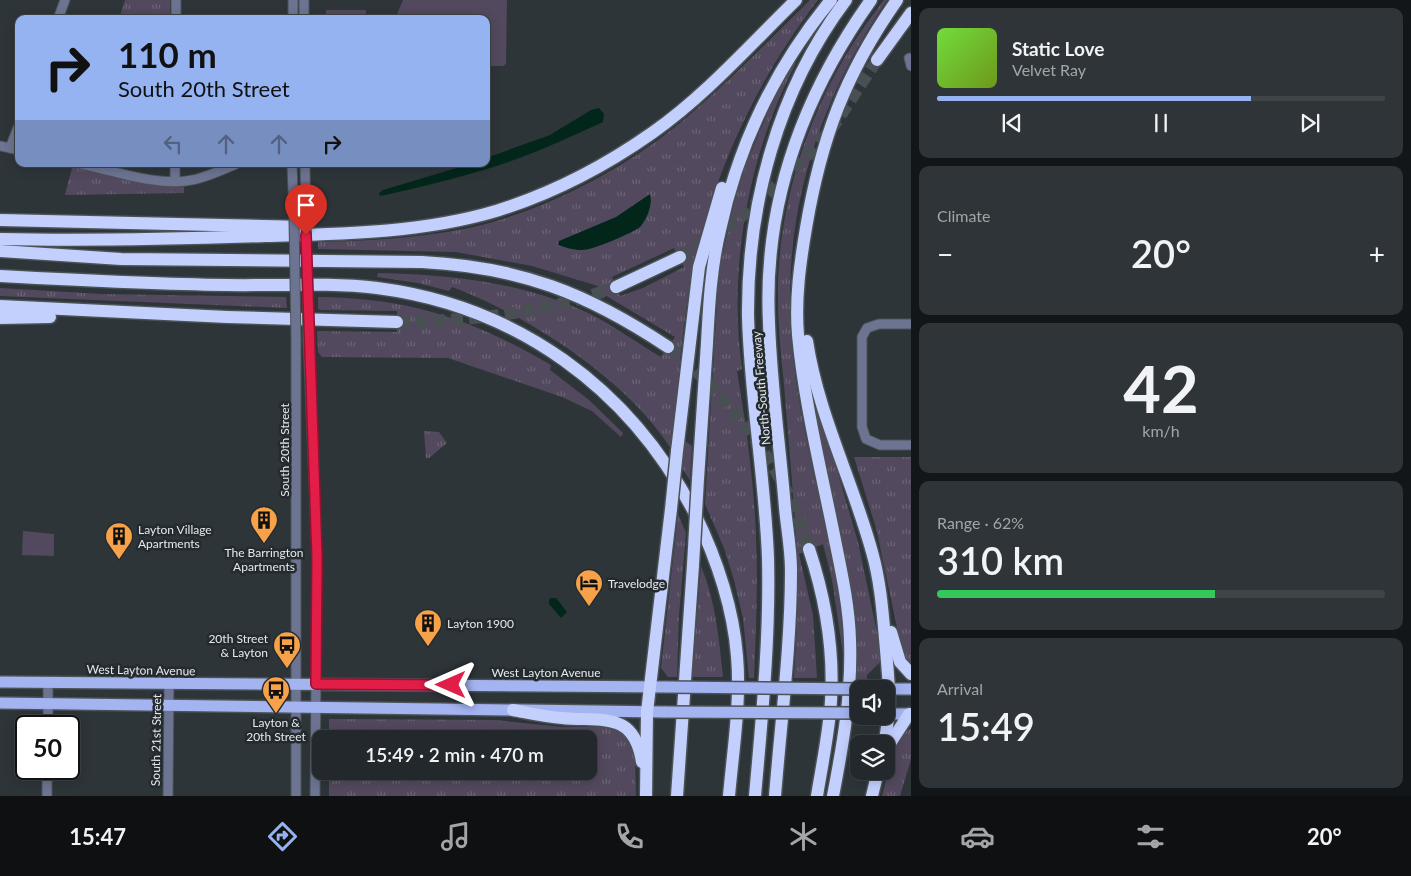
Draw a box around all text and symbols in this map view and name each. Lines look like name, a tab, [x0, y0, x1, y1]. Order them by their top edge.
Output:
text: 110 m	[118, 33, 217, 75]
icon: right	[35, 35, 100, 100]
text: Static Love	[1012, 37, 1104, 60]
text: Velvet Ray	[1012, 60, 1086, 79]
text: South 20th Street	[118, 75, 290, 102]
icon: previous	[998, 109, 1026, 137]
icon: pause	[1147, 109, 1175, 137]
icon: next	[1296, 109, 1324, 137]
icon: left	[159, 130, 187, 158]
icon: ahead	[212, 130, 240, 158]
icon: ahead	[265, 130, 293, 158]
icon: right	[318, 130, 346, 158]
pin	[285, 184, 327, 235]
icon: arrive	[292, 191, 320, 219]
text: Climate	[937, 206, 990, 225]
text: 20°	[1131, 230, 1191, 276]
text: −	[937, 237, 953, 271]
text: +	[1369, 237, 1385, 271]
street label: North-South Freeway	[748, 330, 773, 445]
text: 42	[1123, 349, 1199, 427]
street label: South 20th Street	[277, 402, 292, 497]
text: km/h	[1142, 421, 1180, 440]
building icon: The Barrington Apartments	[249, 505, 279, 544]
text: Range · 62%	[937, 513, 1024, 532]
building icon: Layton Village Apartments	[104, 521, 134, 560]
place label: Layton Village Apartments	[138, 522, 212, 551]
text: 310 km	[937, 537, 1064, 583]
place label: The Barrington Apartments	[224, 545, 304, 574]
hotel icon: Travelodge	[574, 568, 604, 607]
place label: Travelodge	[608, 576, 665, 591]
building icon: Layton 1900	[413, 608, 443, 647]
place label: Layton 1900	[447, 616, 514, 631]
bus stop icon: 20th Street & Layton	[272, 630, 302, 669]
place label: 20th Street & Layton	[208, 631, 269, 660]
position arrow	[424, 658, 476, 710]
street label: West Layton Avenue	[86, 662, 196, 678]
street label: West Layton Avenue	[492, 665, 601, 680]
bus stop icon: Layton & 20th Street	[261, 675, 291, 714]
text: Arrival	[937, 679, 983, 698]
map controls	[850, 680, 895, 780]
button: sound	[850, 680, 895, 725]
street label: South 21st Street	[148, 693, 164, 786]
text: 15:49	[937, 703, 1035, 749]
speed limit sign: 50	[15, 715, 80, 780]
place label: Layton & 20th Street	[246, 715, 306, 744]
button: layers	[850, 735, 895, 780]
text: 15:49 · 2 min · 470 m	[365, 743, 544, 766]
icon: directions	[265, 819, 300, 854]
icon: music	[438, 819, 473, 854]
icon: phone	[612, 819, 647, 854]
icon: climate	[786, 819, 821, 854]
icon: car	[960, 819, 995, 854]
icon: filters	[1133, 819, 1168, 854]
text: 15:47	[69, 823, 126, 850]
text: 20°	[1307, 823, 1342, 850]

